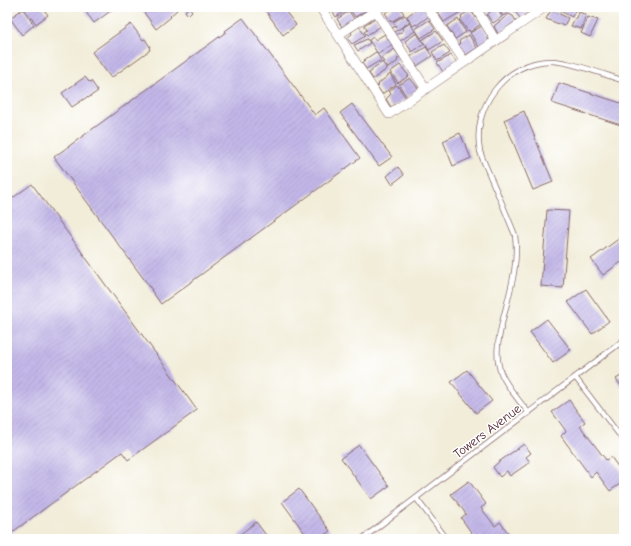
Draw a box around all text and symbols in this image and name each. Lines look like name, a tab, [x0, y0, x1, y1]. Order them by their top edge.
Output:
street label: Towers Avenue	[450, 400, 524, 461]

